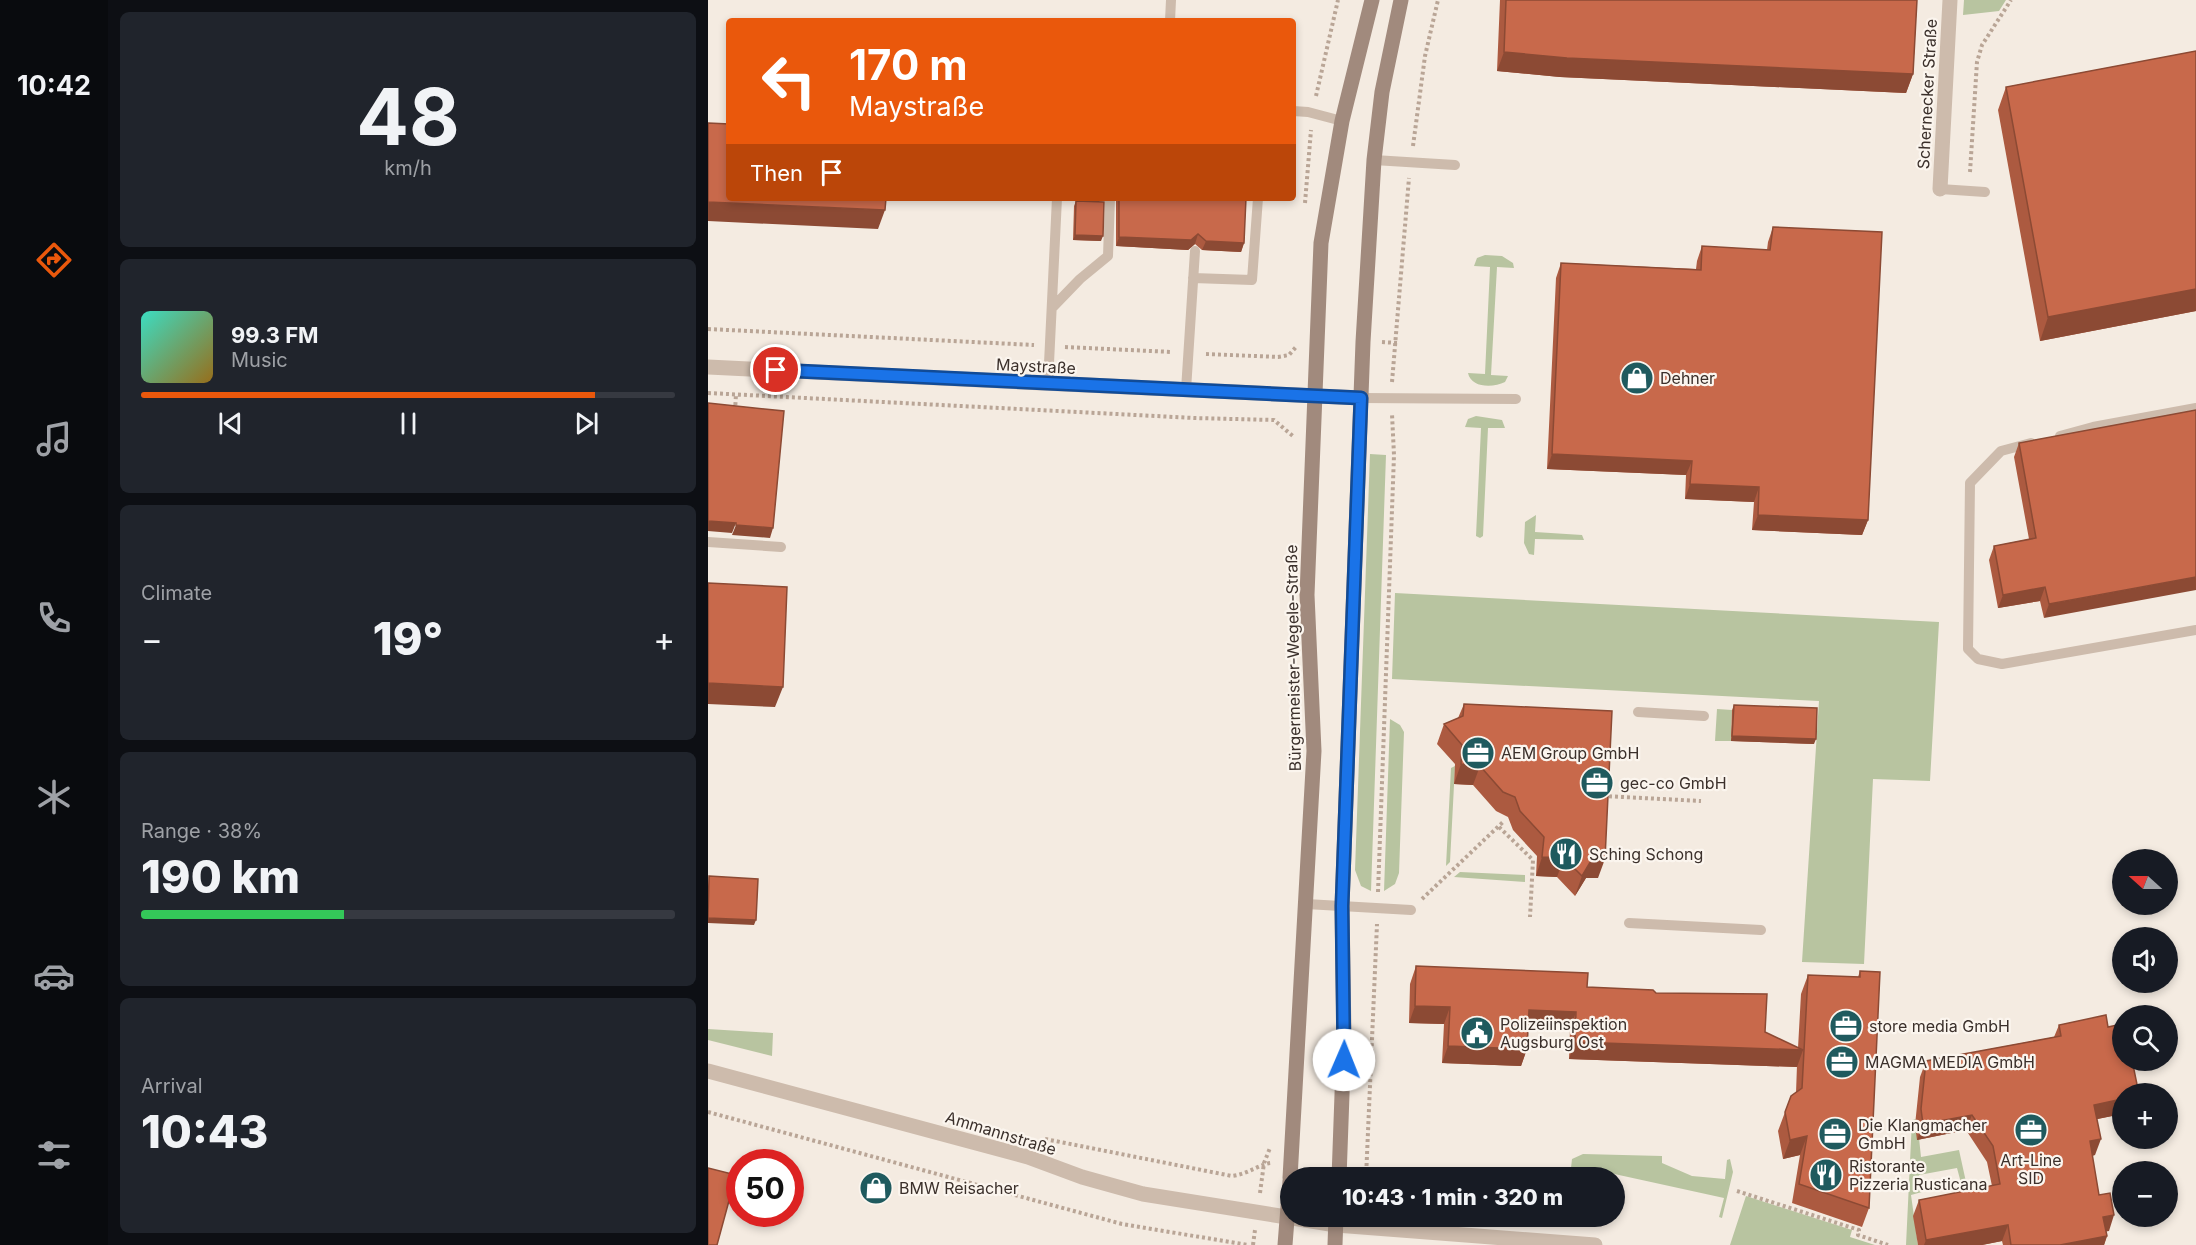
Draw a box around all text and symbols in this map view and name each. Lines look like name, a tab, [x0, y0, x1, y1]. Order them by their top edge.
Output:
street label: Schernecker Straße	[1913, 18, 1941, 170]
text: 170 m	[849, 39, 967, 90]
icon: left	[750, 42, 828, 120]
text: 10:42	[17, 69, 91, 102]
text: 48	[356, 69, 460, 164]
text: Maystraße	[849, 90, 984, 123]
text: km/h	[384, 156, 432, 180]
icon: arrive	[815, 156, 848, 189]
text: Then	[750, 160, 803, 186]
icon: directions	[33, 239, 75, 281]
text: 99.3 FM	[231, 322, 319, 348]
pin	[750, 344, 801, 395]
text: Music	[231, 348, 288, 372]
icon: arrive	[759, 353, 792, 386]
street label: Maystraße	[995, 354, 1077, 378]
shop icon: Dehner	[1619, 360, 1655, 396]
place label: Dehner	[1660, 368, 1715, 388]
icon: previous	[214, 407, 247, 440]
icon: pause	[392, 407, 425, 440]
icon: next	[570, 407, 603, 440]
icon: music	[33, 418, 75, 460]
street label: Bürgermeister-Wegele-Straße	[1281, 544, 1305, 772]
text: Climate	[141, 581, 212, 605]
icon: phone	[33, 597, 75, 639]
text: 19°	[373, 611, 443, 666]
text: −	[141, 619, 163, 659]
text: +	[653, 619, 675, 659]
office icon: AEM Group GmbH	[1460, 735, 1496, 771]
place label: AEM Group GmbH	[1501, 743, 1639, 763]
office icon: gec-co GmbH	[1579, 765, 1615, 801]
place label: gec-co GmbH	[1620, 773, 1727, 793]
icon: climate	[33, 776, 75, 818]
text: Range · 38%	[141, 819, 262, 843]
restaurant icon: Sching Schong	[1548, 836, 1584, 872]
place label: Sching Schong	[1589, 844, 1703, 864]
text: 190 km	[141, 849, 300, 904]
north arrow	[2112, 849, 2178, 915]
map controls	[2112, 849, 2178, 1227]
button: sound	[2112, 927, 2178, 993]
icon: car	[33, 955, 75, 997]
button: search	[2112, 1005, 2178, 1071]
office icon: store media GmbH	[1828, 1008, 1864, 1044]
place label: Polizeiinspektion Augsburg Ost	[1500, 1014, 1627, 1052]
public building icon: Polizeiinspektion Augsburg Ost	[1459, 1015, 1495, 1051]
place label: store media GmbH	[1869, 1016, 2010, 1036]
position arrow	[1312, 1028, 1376, 1092]
office icon: MAGMA MEDIA GmbH	[1824, 1044, 1860, 1080]
place label: MAGMA MEDIA GmbH	[1865, 1052, 2035, 1072]
text: Arrival	[141, 1074, 203, 1098]
button: +	[2112, 1083, 2178, 1149]
text: 10:43	[141, 1104, 268, 1159]
street label: Ammannstraße	[943, 1107, 1059, 1159]
office icon: Art-Line SID	[2013, 1112, 2049, 1148]
place label: Die Klangmacher GmbH	[1858, 1115, 1987, 1153]
office icon: Die Klangmacher GmbH	[1817, 1116, 1853, 1152]
icon: filters	[33, 1134, 75, 1176]
speed limit sign: 50	[726, 1149, 804, 1227]
place label: Art-Line SID	[2000, 1150, 2062, 1188]
place label: Ristorante Pizzeria Rusticana	[1849, 1156, 1988, 1194]
restaurant icon: Ristorante Pizzeria Rusticana	[1808, 1157, 1844, 1193]
button: −	[2112, 1161, 2178, 1227]
shop icon: BMW Reisacher	[858, 1170, 894, 1206]
place label: BMW Reisacher	[899, 1178, 1019, 1198]
text: 10:43 · 1 min · 320 m	[1342, 1184, 1563, 1210]

